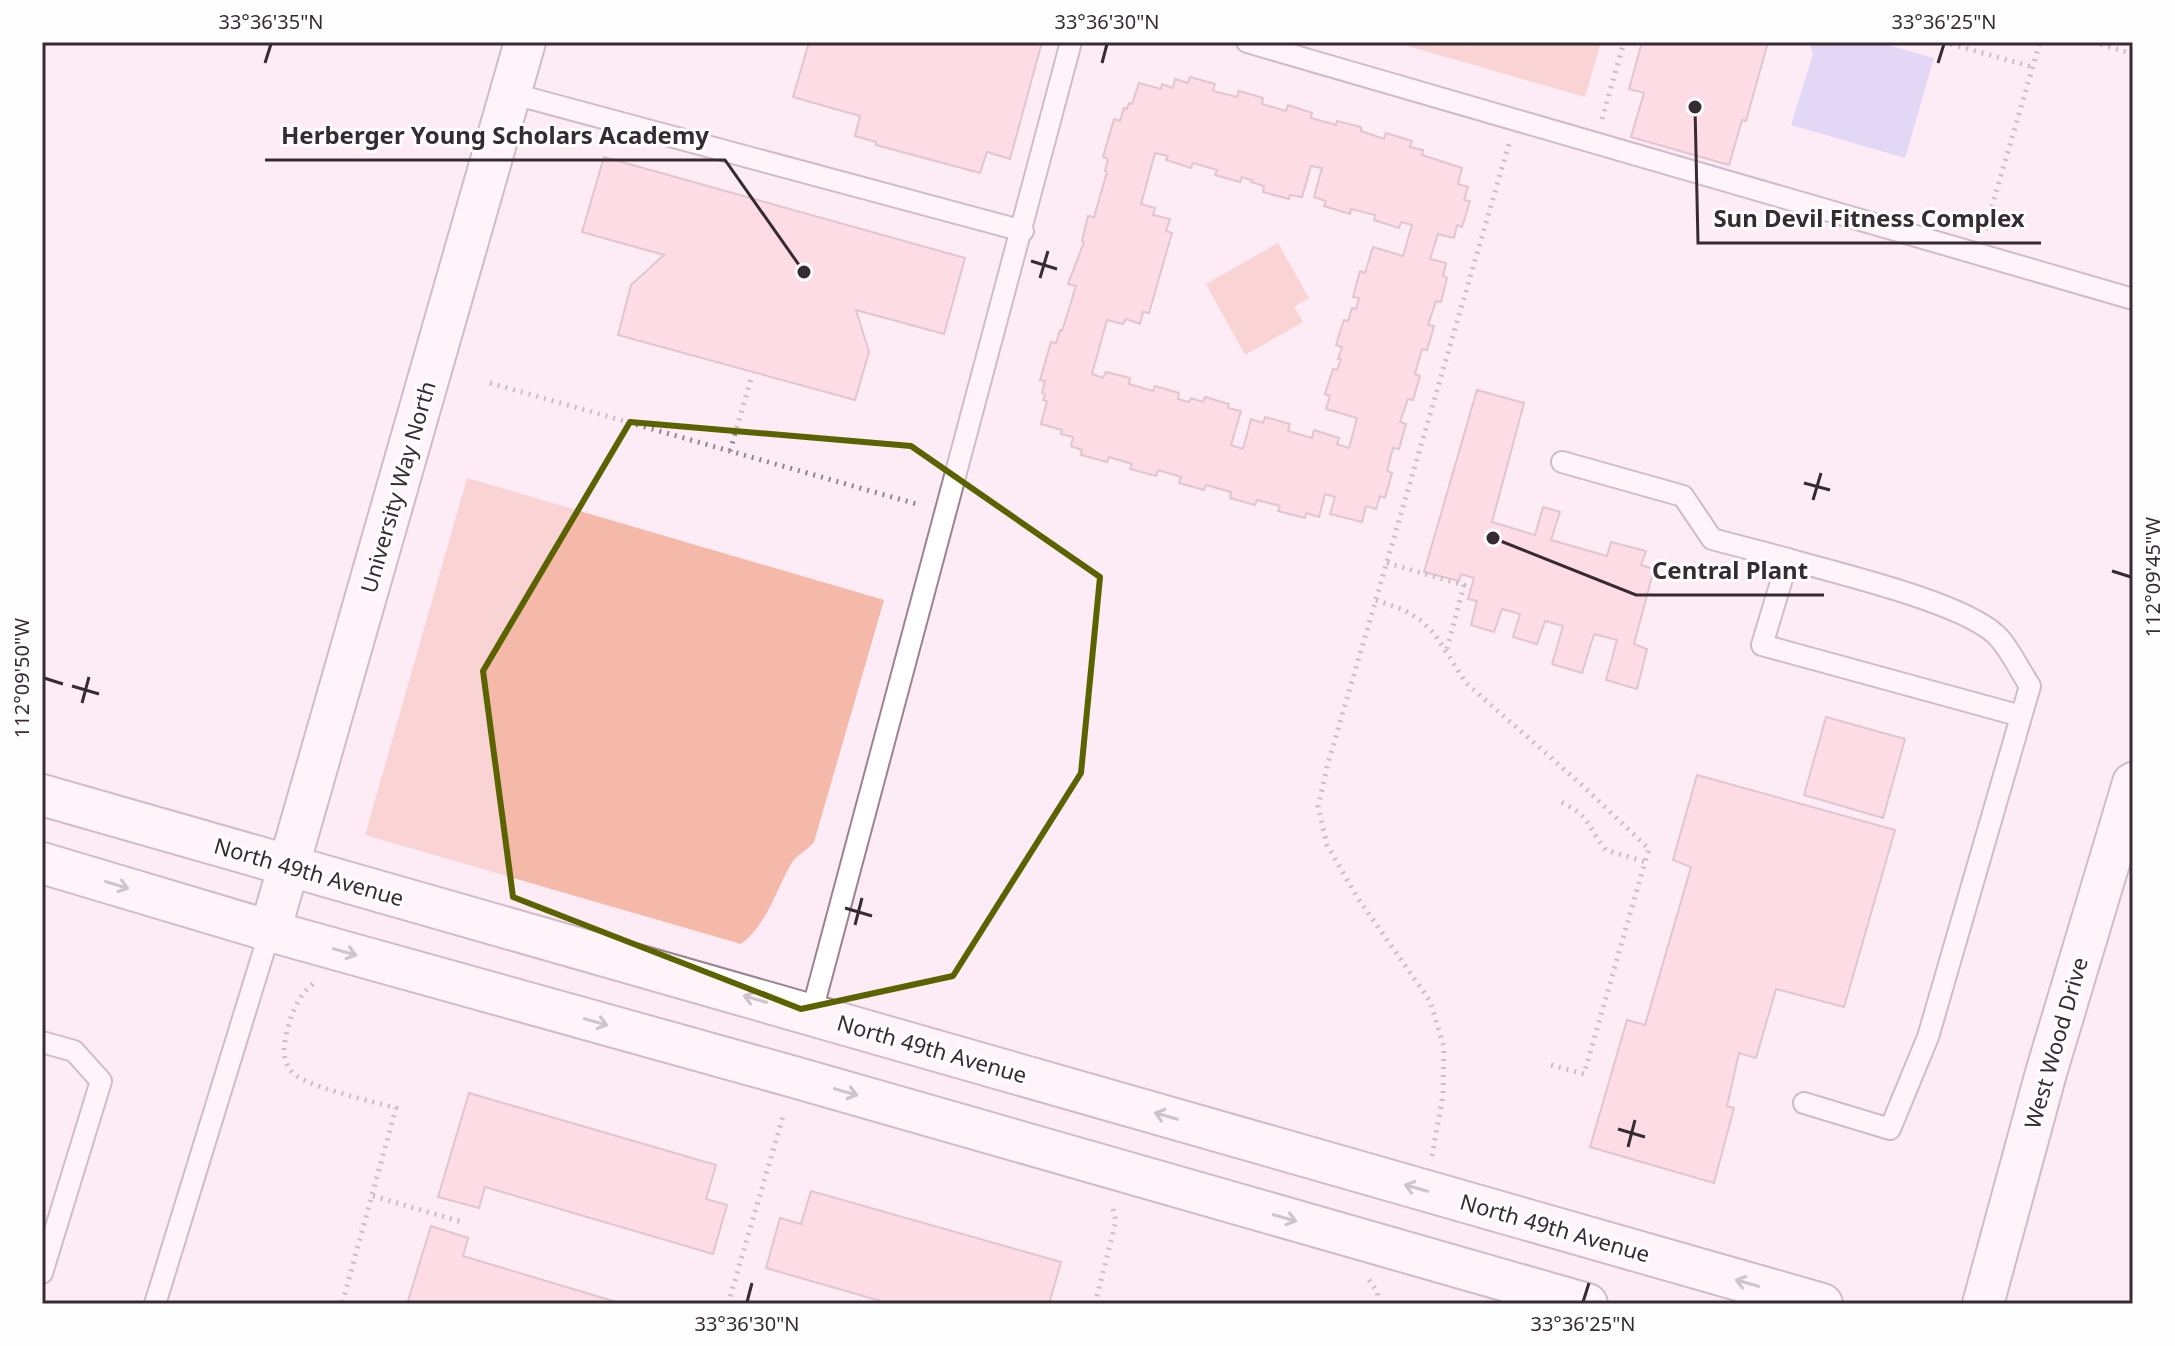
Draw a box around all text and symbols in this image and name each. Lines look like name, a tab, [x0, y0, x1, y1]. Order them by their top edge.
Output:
text: 33°36'35"N	[218, 8, 324, 35]
text: 33°36'30"N	[1054, 8, 1160, 35]
text: 33°36'25"N	[1891, 8, 1997, 35]
callout: Herberger Young Scholars Academy	[265, 112, 725, 160]
text: Herberger Young Scholars Academy	[281, 118, 709, 151]
callout: Sun Devil Fitness Complex	[1698, 195, 2041, 243]
text: Sun Devil Fitness Complex	[1713, 201, 2025, 234]
street label: University Way North	[352, 377, 442, 596]
text: 112°09'45"W	[2139, 516, 2166, 637]
callout: Central Plant	[1636, 547, 1824, 595]
text: Central Plant	[1652, 553, 1808, 586]
text: 112°09'50"W	[8, 617, 35, 738]
street label: North 49th Avenue	[211, 830, 408, 912]
one-way arrow	[103, 878, 129, 893]
one-way arrow	[332, 945, 358, 960]
street label: West Wood Drive	[2016, 954, 2094, 1132]
one-way arrow	[742, 990, 768, 1005]
street label: North 49th Avenue	[834, 1007, 1031, 1089]
one-way arrow	[582, 1015, 608, 1030]
one-way arrow	[833, 1085, 859, 1100]
one-way arrow	[1154, 1108, 1180, 1123]
one-way arrow	[1404, 1180, 1430, 1195]
street label: North 49th Avenue	[1457, 1186, 1654, 1268]
one-way arrow	[1272, 1211, 1298, 1226]
one-way arrow	[1734, 1274, 1760, 1289]
text: 33°36'30"N	[694, 1310, 800, 1337]
text: 33°36'25"N	[1530, 1310, 1636, 1337]

